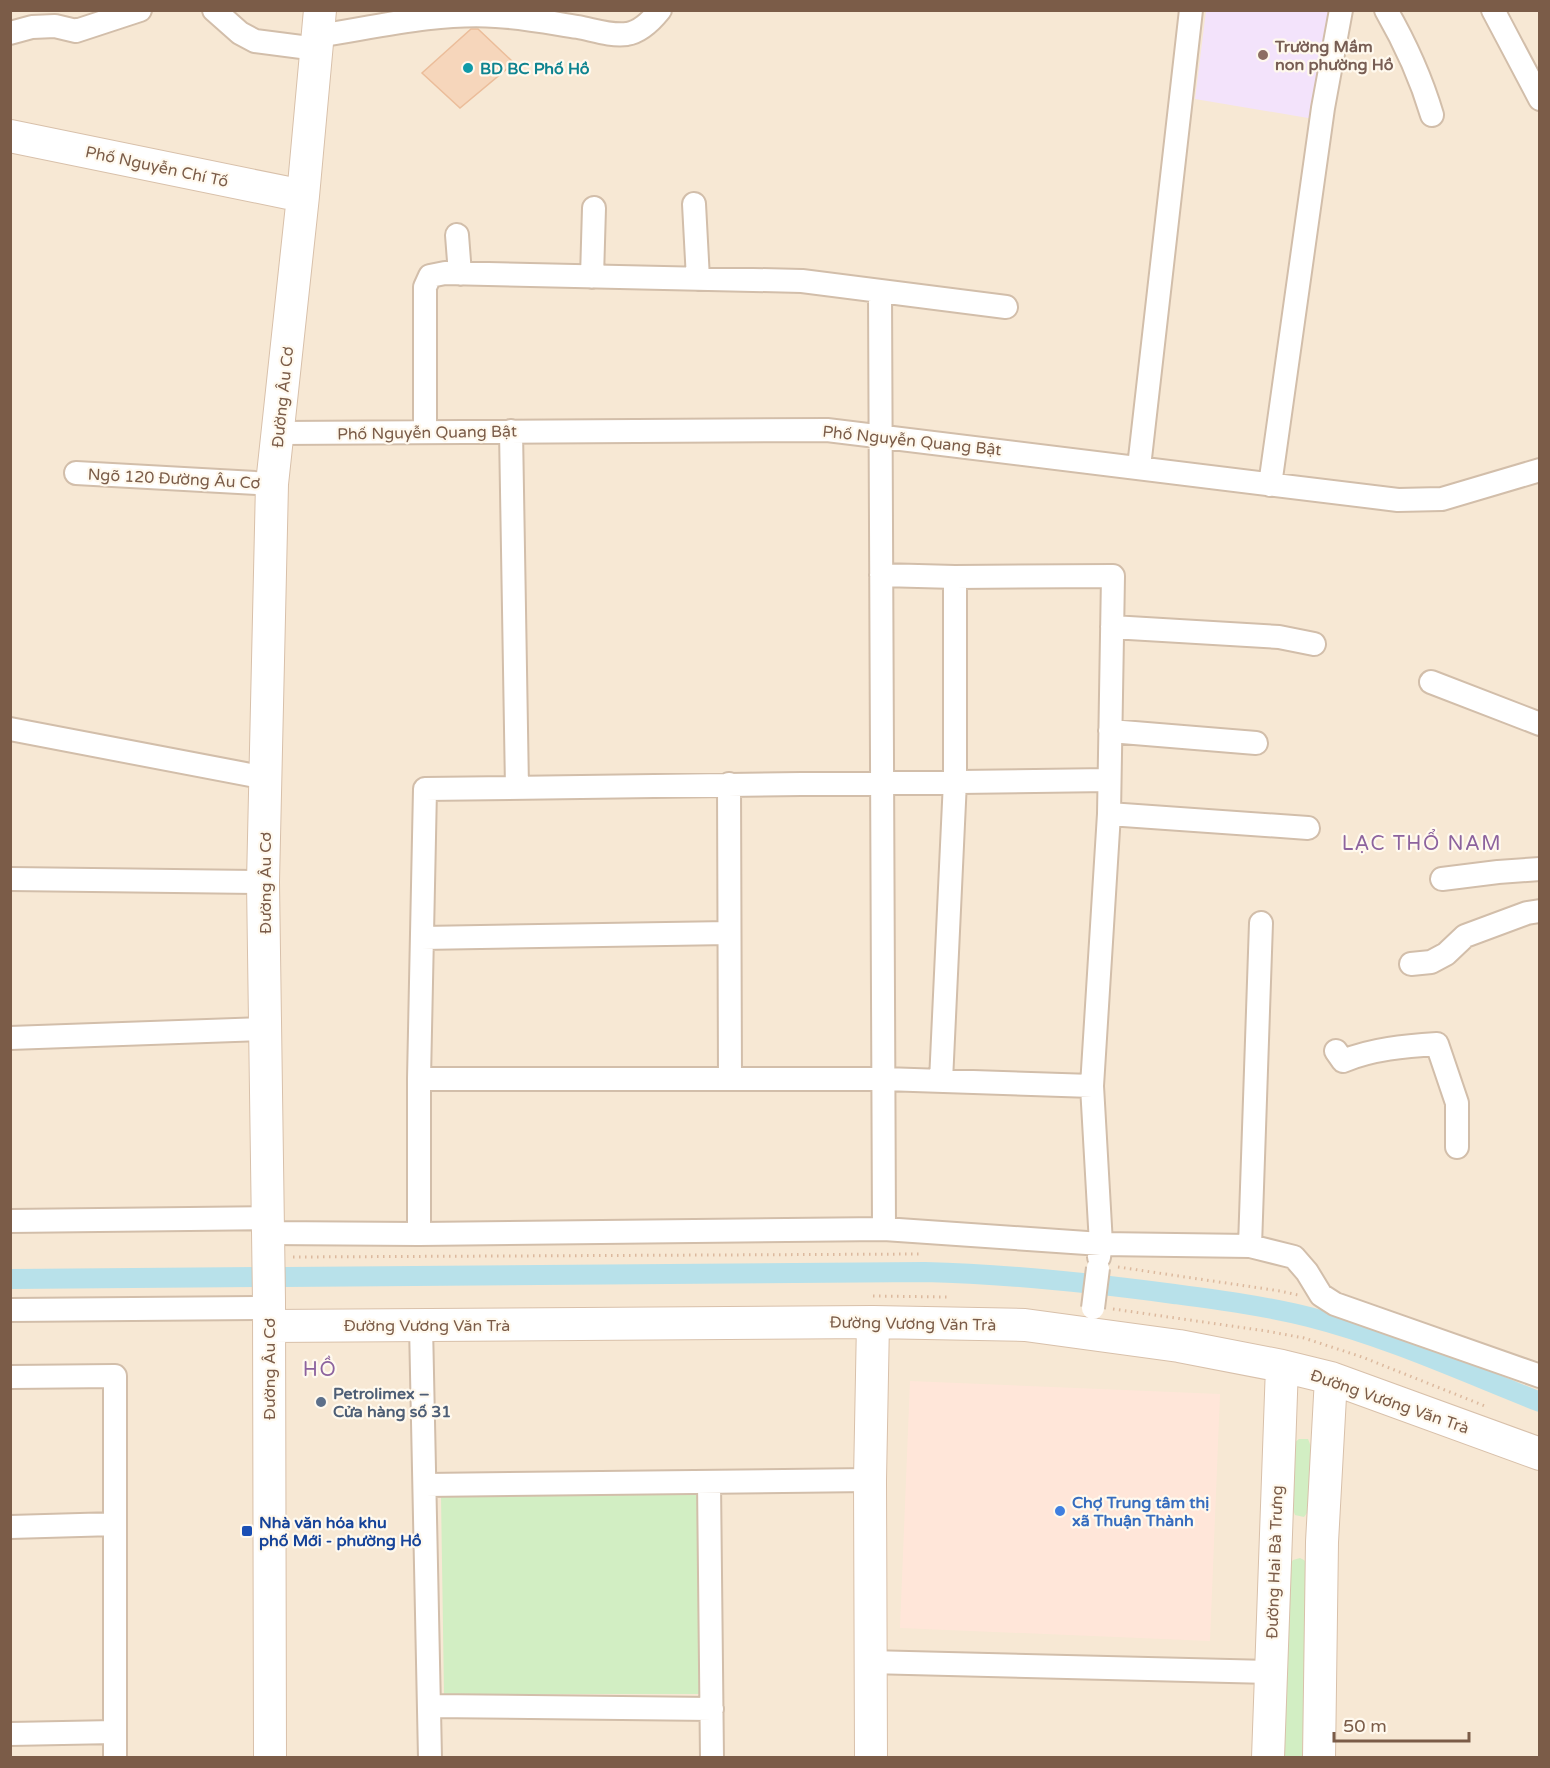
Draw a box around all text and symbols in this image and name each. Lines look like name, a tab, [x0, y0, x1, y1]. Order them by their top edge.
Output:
place label: Trường Mầm non phường Hồ	[1274, 37, 1394, 75]
marker: Trường Mầm non phường Hồ	[1256, 48, 1270, 62]
place label: BD BC Phố Hồ	[480, 59, 590, 79]
marker: BD BC Phố Hồ	[461, 61, 475, 75]
street label: Phố Nguyễn Chí Tố	[83, 142, 230, 192]
street label: Đường Âu Cơ	[268, 345, 298, 449]
street label: Phố Nguyễn Quang Bật	[337, 421, 517, 445]
street label: Phố Nguyễn Quang Bật	[821, 422, 1002, 460]
street label: Ngõ 120 Đường Âu Cơ	[87, 464, 261, 494]
district label: LẠC THỔ NAM	[1342, 829, 1502, 856]
street label: Đường Âu Cơ	[256, 832, 276, 934]
street label: Đường Vương Văn Trà	[829, 1313, 997, 1335]
street label: Đường Vương Văn Trà	[344, 1316, 510, 1336]
street label: Đường Âu Cơ	[260, 1318, 280, 1420]
district label: HỒ	[303, 1355, 337, 1382]
street label: Đường Vương Văn Trà	[1308, 1365, 1472, 1439]
place label: Petrolimex – Cửa hàng số 31	[333, 1384, 451, 1422]
marker: Petrolimex – Cửa hàng số 31	[314, 1395, 328, 1409]
street label: Đường Hai Bà Trưng	[1262, 1485, 1288, 1639]
place label: Chợ Trung tâm thị xã Thuận Thành	[1072, 1493, 1209, 1531]
marker: Chợ Trung tâm thị xã Thuận Thành	[1053, 1504, 1067, 1518]
place label: Nhà văn hóa khu phố Mới - phường Hồ	[259, 1513, 422, 1551]
marker: Nhà văn hóa khu phố Mới - phường Hồ	[240, 1524, 254, 1538]
scale bar	[1334, 1705, 1469, 1743]
text: 50 m	[1343, 1715, 1387, 1737]

